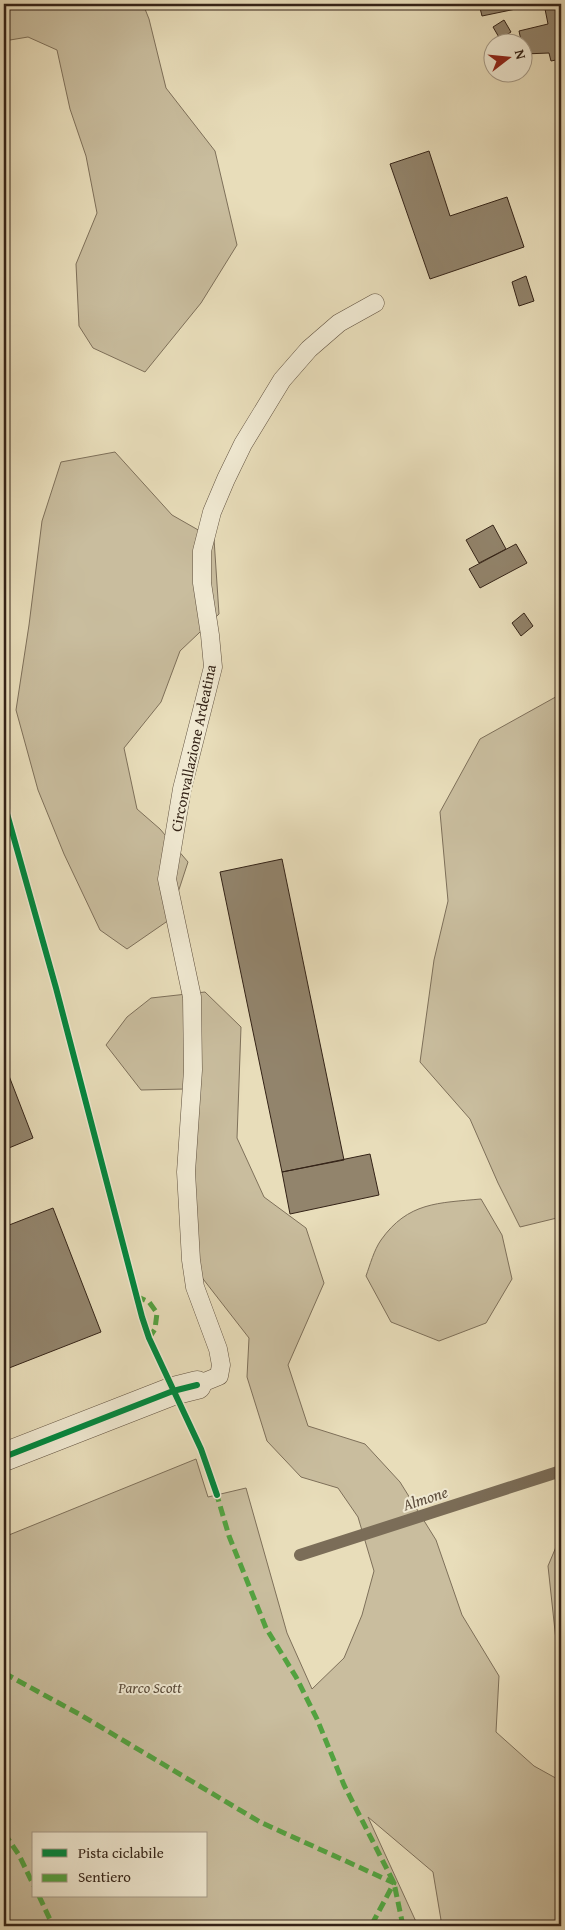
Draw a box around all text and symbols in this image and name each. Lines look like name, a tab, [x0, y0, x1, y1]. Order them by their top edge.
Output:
north arrow	[482, 32, 532, 82]
text: N	[510, 47, 532, 62]
street label: Circonvallazione Ardeatina	[165, 663, 221, 833]
water label: Almone	[398, 1479, 451, 1517]
park label: Parco Scott	[117, 1677, 182, 1698]
legend	[32, 1832, 208, 1898]
text: Pista ciclabile	[78, 1842, 164, 1863]
text: Sentiero	[78, 1866, 131, 1887]

